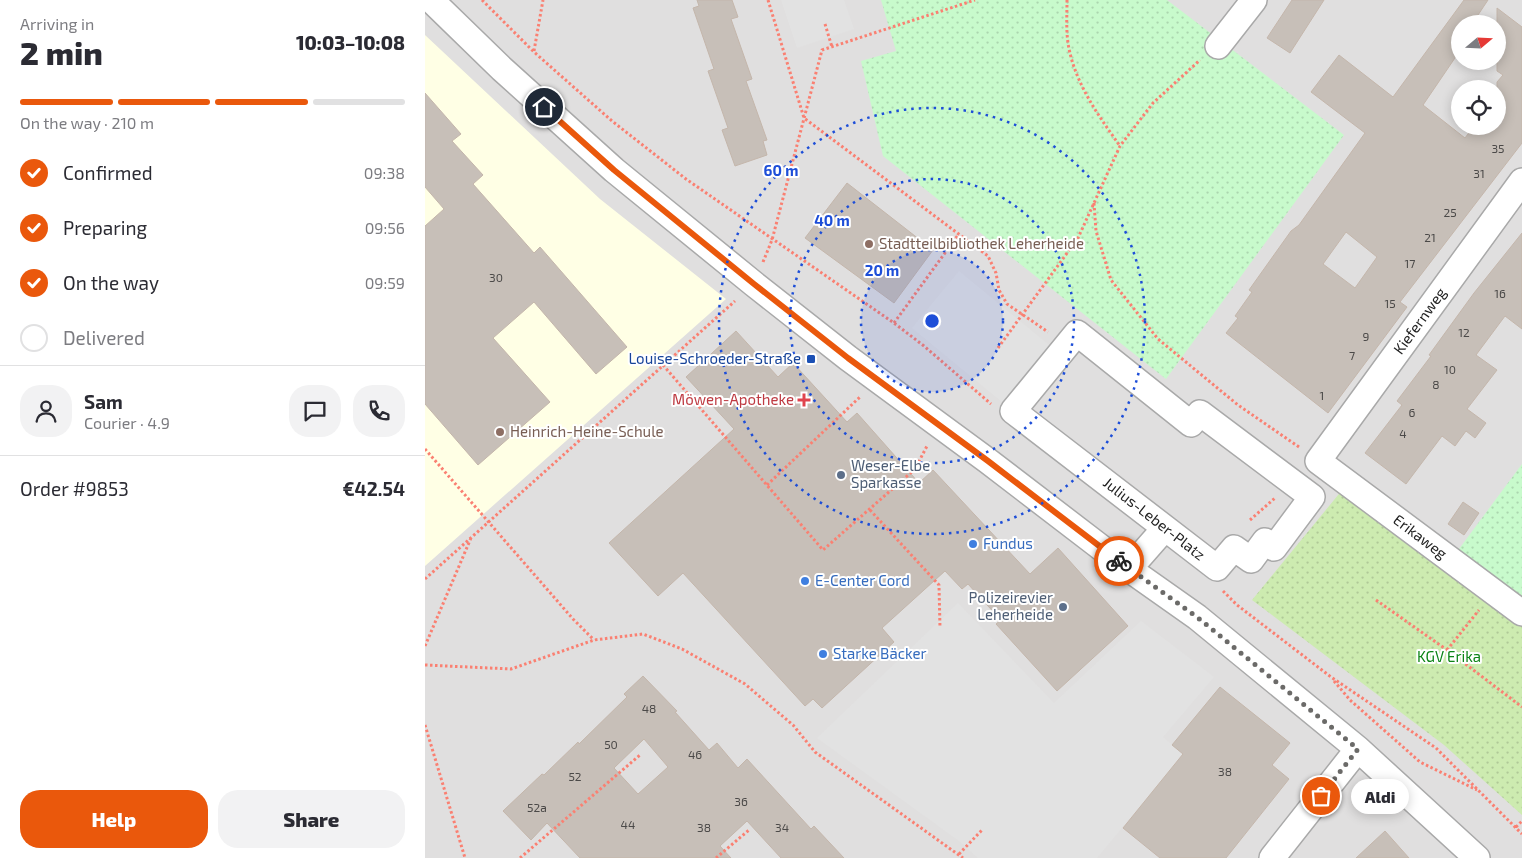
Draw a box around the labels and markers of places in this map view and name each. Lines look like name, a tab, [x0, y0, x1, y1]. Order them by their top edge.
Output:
pin	[523, 86, 565, 128]
place label: Stadtteilbibliothek Leherheide	[879, 234, 1084, 252]
marker: Stadtteilbibliothek Leherheide	[863, 238, 875, 250]
centre of rings	[923, 312, 941, 330]
place label: Louise-Schroeder-Straße	[628, 349, 801, 367]
marker: Louise-Schroeder-Straße	[805, 353, 817, 365]
place label: Möwen-Apotheke	[672, 390, 794, 408]
marker: Möwen-Apotheke	[798, 394, 810, 406]
place label: Heinrich-Heine-Schule	[510, 422, 664, 440]
marker: Heinrich-Heine-Schule	[494, 426, 506, 438]
place label: Weser-Elbe Sparkasse	[851, 456, 930, 491]
marker: Weser-Elbe Sparkasse	[835, 469, 847, 481]
place label: Fundus	[983, 534, 1033, 552]
marker: Fundus	[967, 538, 979, 550]
place label: E-Center Cord	[815, 571, 910, 589]
marker: E-Center Cord	[799, 575, 811, 587]
place label: Polizeirevier Leherheide	[969, 588, 1053, 623]
marker: Polizeirevier Leherheide	[1057, 601, 1069, 613]
place label: Starke Bäcker	[833, 644, 926, 662]
marker: Starke Bäcker	[817, 648, 829, 660]
pin	[1300, 775, 1342, 817]
callout: Aldi	[1351, 778, 1409, 814]

